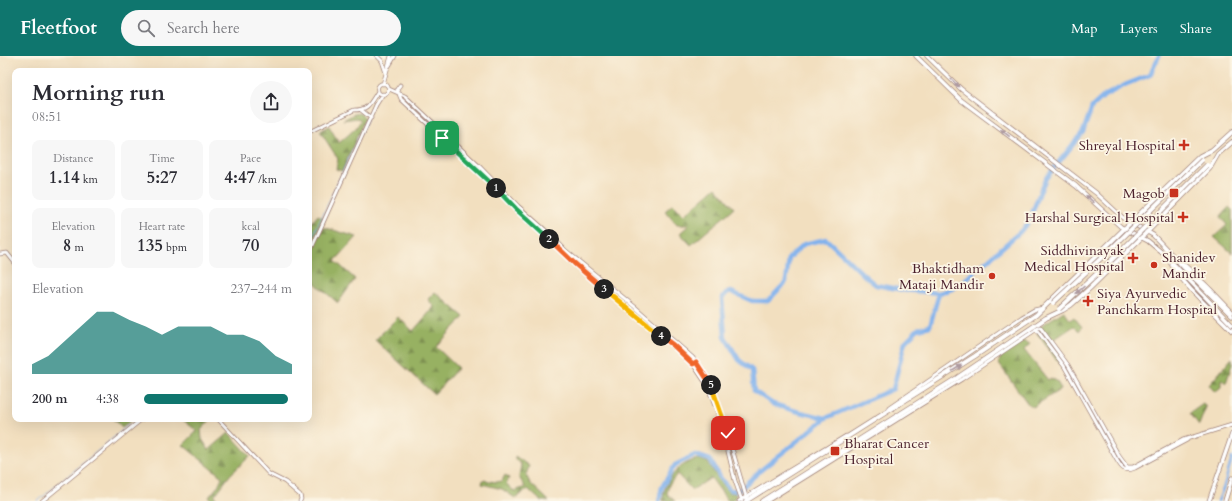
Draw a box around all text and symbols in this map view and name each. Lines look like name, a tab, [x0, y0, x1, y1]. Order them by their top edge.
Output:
search box	[121, 10, 401, 46]
text: Fleetfoot	[20, 15, 97, 41]
icon: search	[135, 17, 157, 39]
text: Search here	[167, 18, 240, 38]
text: Map	[1071, 19, 1098, 38]
text: Layers	[1120, 19, 1158, 38]
text: Share	[1180, 19, 1212, 38]
text: Morning run	[32, 78, 165, 108]
one-way arrow	[950, 79, 960, 88]
button: share	[250, 81, 292, 123]
text: 08:51	[32, 108, 62, 126]
pin	[425, 121, 459, 155]
icon: arrive	[431, 127, 453, 149]
one-way arrow	[1000, 129, 1011, 138]
place label: Shreyal Hospital	[1079, 136, 1175, 155]
marker: Shreyal Hospital	[1178, 139, 1190, 151]
text: Distance	[53, 151, 93, 166]
text: Time	[149, 151, 175, 166]
text: Pace	[240, 151, 261, 166]
text: 1.14	[49, 166, 80, 189]
text: 5:27	[146, 166, 178, 189]
text: 4:47	[224, 166, 255, 189]
text: km	[80, 172, 98, 187]
text: /km	[255, 172, 277, 187]
pin: 1	[486, 178, 506, 198]
text: 1	[493, 180, 499, 195]
place label: Magob	[1123, 184, 1165, 203]
marker: Magob	[1168, 187, 1180, 199]
one-way arrow	[1085, 195, 1095, 204]
place label: Harshal Surgical Hospital	[1025, 208, 1174, 227]
marker: Harshal Surgical Hospital	[1177, 211, 1189, 223]
text: Elevation	[51, 219, 95, 234]
text: Heart rate	[139, 219, 185, 234]
text: kcal	[241, 219, 260, 234]
pin: 2	[539, 229, 559, 249]
text: 2	[546, 231, 552, 246]
text: 8	[63, 234, 72, 257]
text: 135	[137, 234, 163, 257]
text: 70	[242, 234, 259, 257]
text: m	[72, 240, 84, 255]
text: bpm	[163, 240, 187, 255]
place label: Siddhivinayak Medical Hospital	[1024, 241, 1124, 276]
place label: Shanidev Mandir	[1162, 248, 1216, 283]
marker: Siddhivinayak Medical Hospital	[1127, 252, 1139, 264]
place label: Bhaktidham Mataji Mandir	[899, 259, 985, 294]
marker: Shanidev Mandir	[1149, 260, 1159, 270]
marker: Bhaktidham Mataji Mandir	[987, 271, 997, 281]
pin: 3	[594, 279, 614, 299]
text: Elevation	[32, 280, 84, 298]
text: 237–244 m	[230, 280, 292, 298]
text: 3	[601, 281, 607, 296]
place label: Siya Ayurvedic Panchkarm Hospital	[1097, 284, 1217, 319]
one-way arrow	[1074, 286, 1085, 295]
marker: Siya Ayurvedic Panchkarm Hospital	[1082, 295, 1094, 307]
pin: 4	[651, 326, 671, 346]
text: 4	[658, 328, 664, 343]
one-way arrow	[951, 364, 962, 372]
pin: 5	[701, 375, 721, 395]
text: 5	[708, 377, 714, 392]
text: 200 m	[32, 390, 67, 408]
text: 4:38	[96, 390, 119, 408]
pin	[711, 416, 745, 450]
icon: check	[717, 422, 739, 444]
place label: Bharat Cancer Hospital	[844, 434, 930, 469]
marker: Bharat Cancer Hospital	[829, 445, 841, 457]

